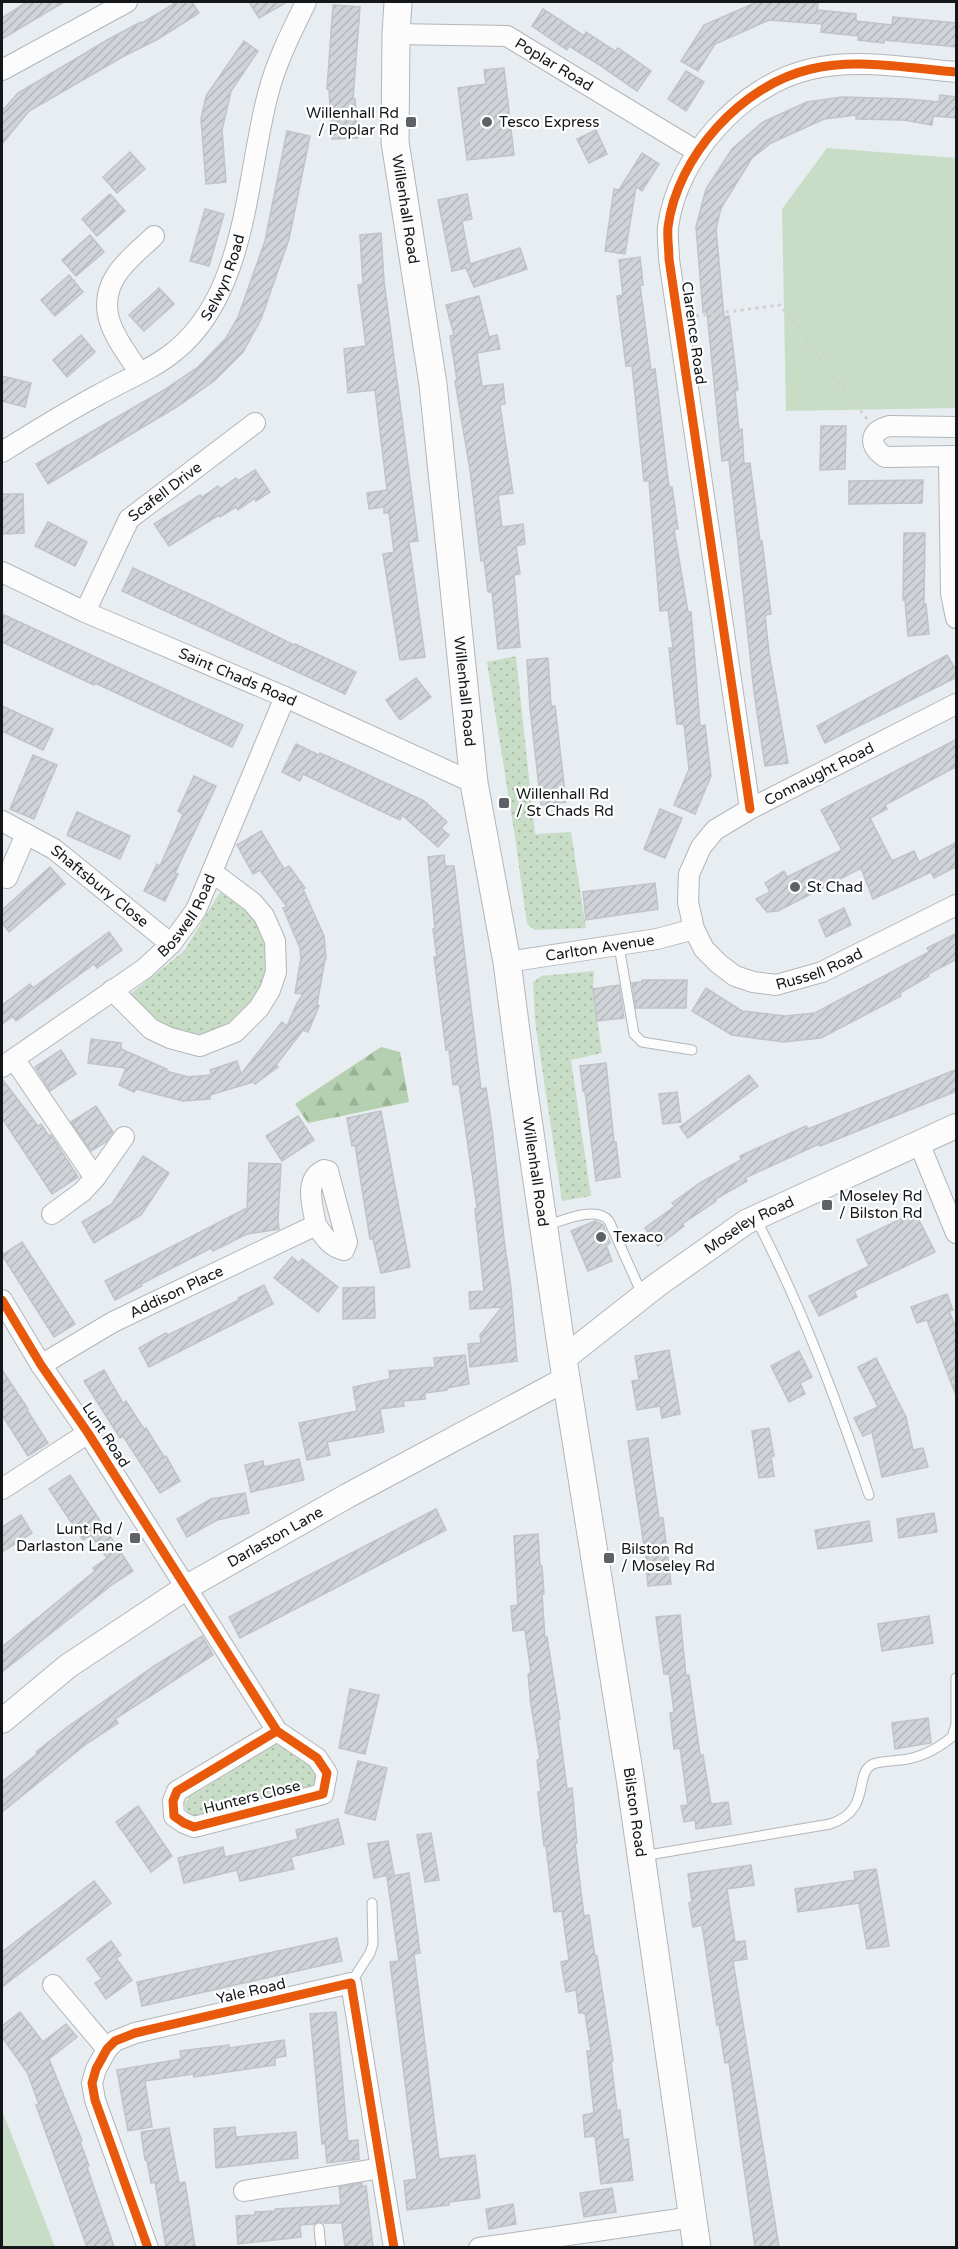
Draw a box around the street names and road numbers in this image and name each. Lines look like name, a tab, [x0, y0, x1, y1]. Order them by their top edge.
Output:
street label: Poplar Road	[512, 34, 596, 95]
street label: Willenhall Road	[388, 153, 423, 265]
street label: Selwyn Road	[197, 232, 248, 324]
street label: Clarence Road	[678, 280, 710, 386]
street label: Scafell Drive	[125, 458, 205, 525]
street label: Willenhall Road	[450, 635, 479, 747]
street label: Saint Chads Road	[176, 644, 299, 710]
street label: Connaught Road	[761, 739, 877, 809]
street label: Shaftsbury Close	[47, 841, 152, 931]
street label: Boswell Road	[154, 871, 219, 961]
street label: Carlton Avenue	[544, 931, 656, 965]
street label: Russell Road	[774, 944, 865, 994]
street label: Willenhall Road	[519, 1116, 553, 1228]
street label: Moseley Road	[701, 1192, 797, 1258]
street label: Addison Place	[127, 1262, 226, 1322]
street label: Lunt Road	[78, 1399, 134, 1471]
street label: Darlaston Lane	[224, 1503, 326, 1571]
street label: Bilston Road	[619, 1766, 650, 1858]
street label: Hunters Close	[202, 1776, 302, 1818]
street label: Yale Road	[215, 1974, 287, 2008]

